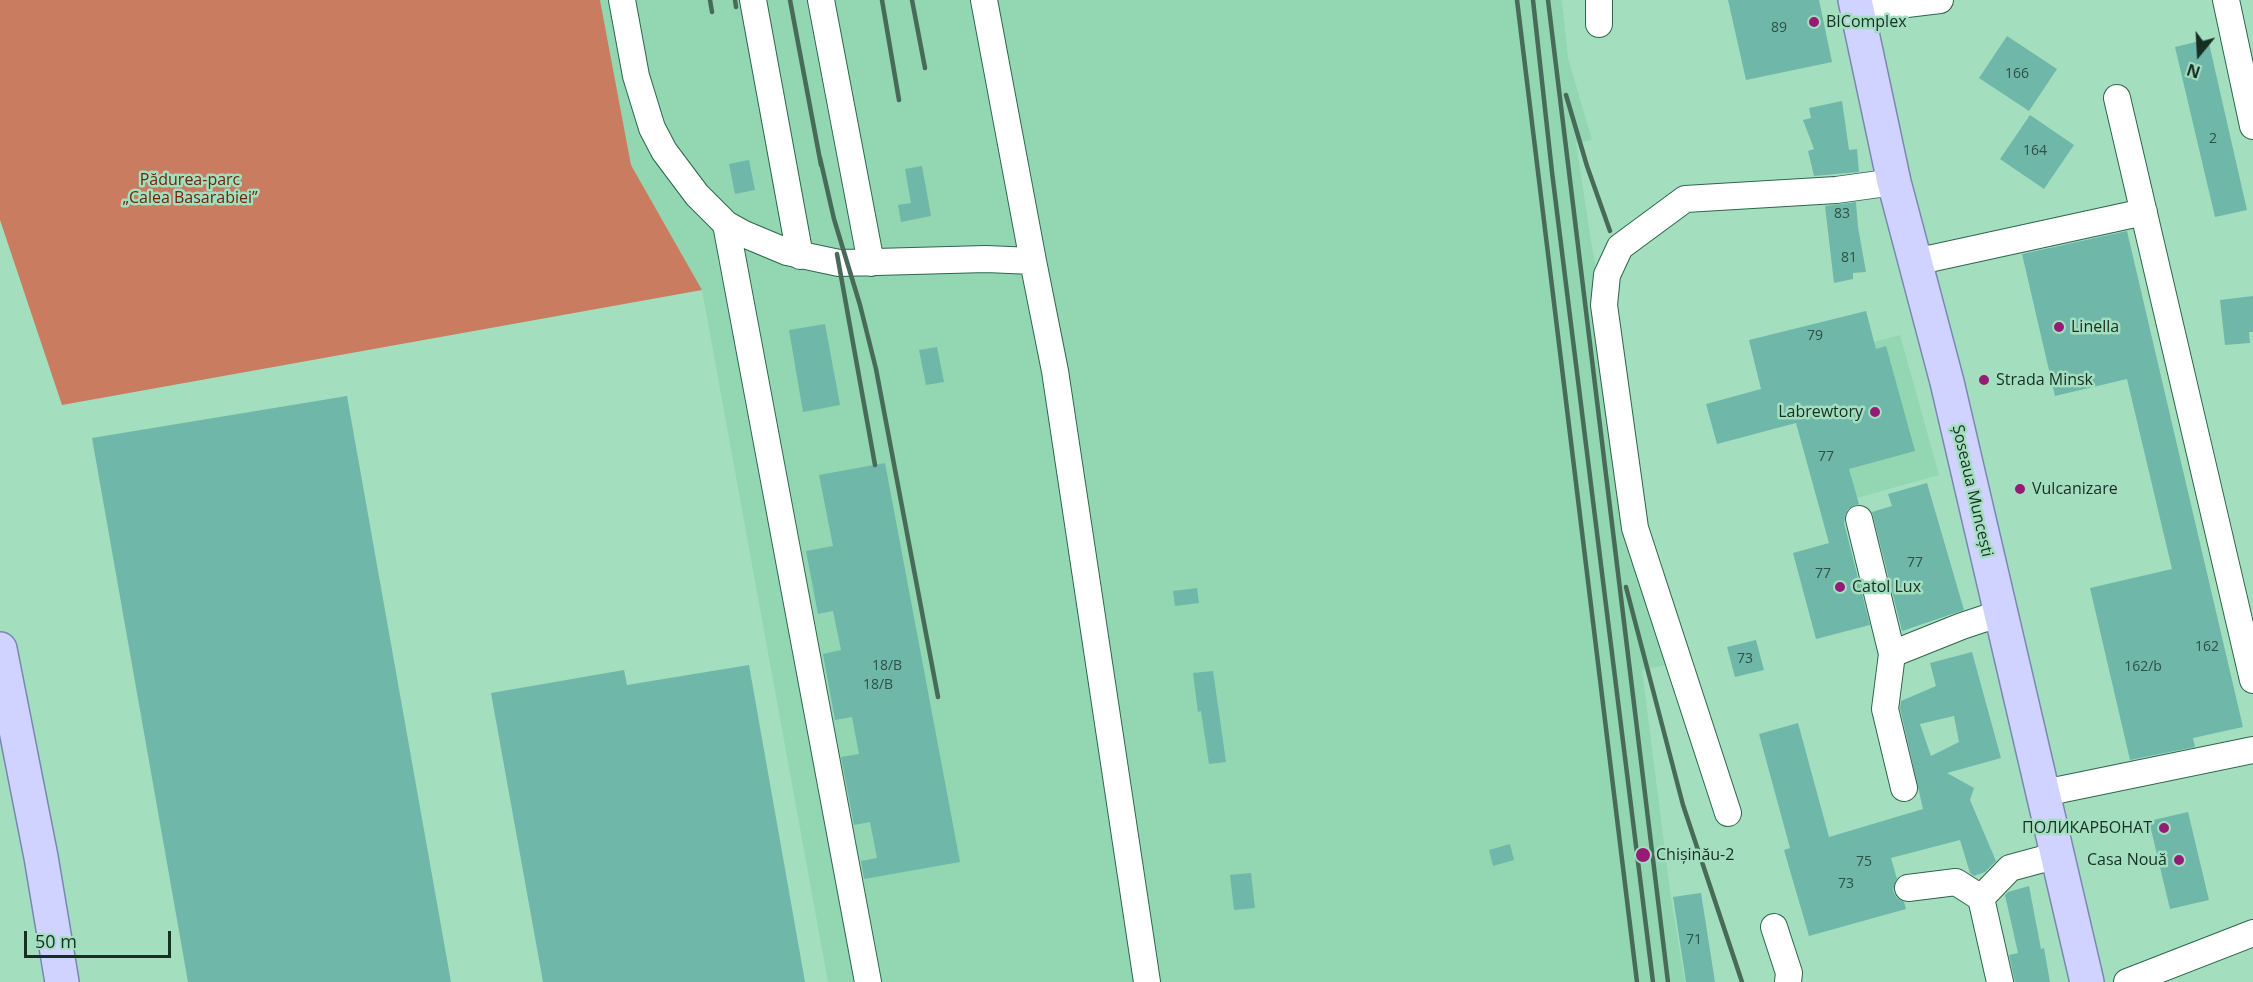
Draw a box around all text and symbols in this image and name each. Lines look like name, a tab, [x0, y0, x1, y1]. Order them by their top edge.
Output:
place label: BIComplex	[1826, 12, 1907, 32]
marker: BIComplex	[1807, 15, 1821, 29]
house number: 89	[1771, 20, 1787, 36]
north arrow	[2169, 24, 2229, 84]
text: N	[2184, 59, 2203, 84]
house number: 166	[2005, 66, 2029, 82]
house number: 2	[2209, 131, 2217, 147]
house number: 164	[2023, 143, 2047, 159]
park label: Pădurea-parc „Calea Basarabiei”	[122, 170, 258, 208]
house number: 83	[1834, 206, 1850, 222]
house number: 81	[1841, 250, 1857, 266]
place label: Linella	[2071, 317, 2119, 337]
marker: Linella	[2052, 320, 2066, 334]
house number: 79	[1807, 328, 1823, 344]
place label: Strada Minsk	[1996, 370, 2093, 390]
marker: Strada Minsk	[1977, 373, 1991, 387]
place label: Labrewtory	[1778, 402, 1863, 422]
marker: Labrewtory	[1868, 405, 1882, 419]
street label: Șoseaua Muncești	[1947, 423, 1997, 559]
house number: 77	[1818, 449, 1834, 465]
place label: Vulcanizare	[2032, 479, 2118, 499]
marker: Vulcanizare	[2013, 482, 2027, 496]
house number: 77	[1907, 555, 1923, 571]
house number: 77	[1815, 566, 1831, 582]
place label: Catol Lux	[1852, 577, 1921, 597]
marker: Catol Lux	[1833, 580, 1847, 594]
house number: 162	[2195, 639, 2219, 655]
house number: 73	[1737, 651, 1753, 667]
house number: 18/B	[872, 658, 902, 674]
house number: 162/b	[2124, 659, 2162, 675]
house number: 18/B	[863, 677, 893, 693]
place label: ПОЛИКАРБОНАТ	[2022, 818, 2152, 838]
marker: ПОЛИКАРБОНАТ	[2157, 821, 2171, 835]
place label: Chișinău-2	[1656, 845, 1734, 865]
marker: Chișinău-2	[1634, 846, 1652, 864]
place label: Casa Nouă	[2087, 850, 2167, 870]
marker: Casa Nouă	[2172, 853, 2186, 867]
house number: 75	[1856, 854, 1872, 870]
house number: 73	[1838, 876, 1854, 892]
scale bar	[27, 919, 174, 957]
text: 50 m	[35, 929, 77, 953]
house number: 71	[1686, 932, 1702, 948]

